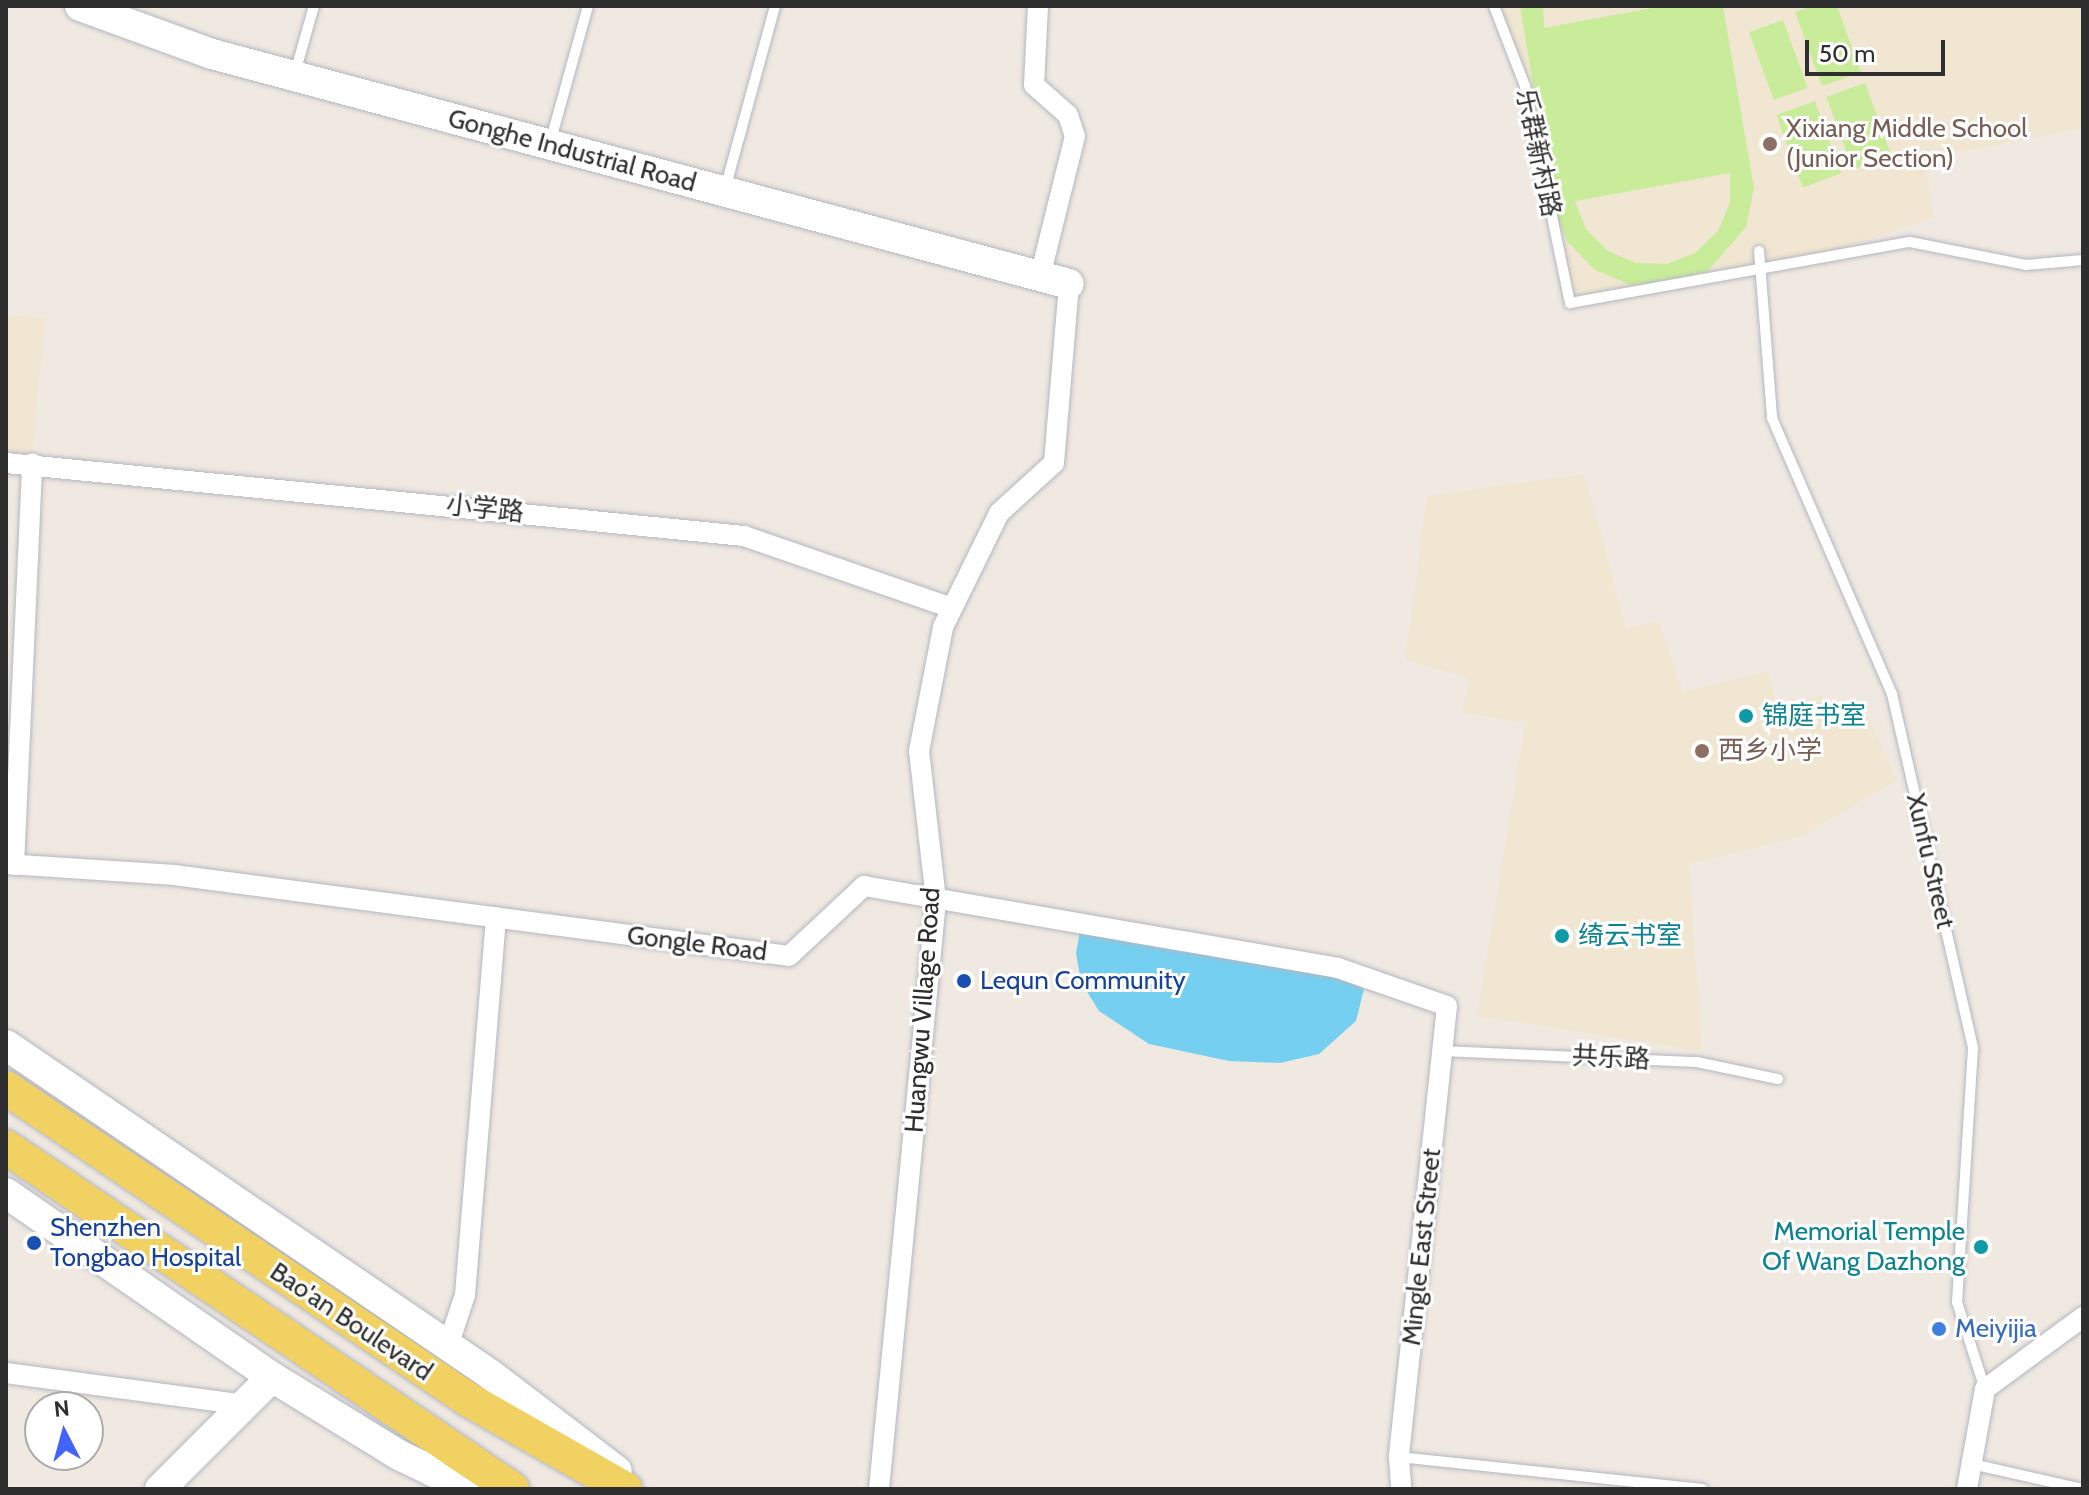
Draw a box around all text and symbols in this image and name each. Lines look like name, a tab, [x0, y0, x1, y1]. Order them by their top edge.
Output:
scale bar	[1809, 24, 1949, 74]
text: 50 m	[1819, 39, 1875, 68]
street label: 乐群新村路	[1509, 86, 1567, 220]
street label: Gonghe Industrial Road	[445, 103, 699, 199]
place label: Xixiang Middle School (Junior Section)	[1786, 113, 2027, 174]
marker: Xixiang Middle School (Junior Section)	[1761, 135, 1779, 153]
street label: 小学路	[445, 489, 525, 529]
place label: 锦庭书室	[1762, 700, 1866, 732]
marker: 锦庭书室	[1737, 707, 1755, 725]
place label: 西乡小学	[1718, 735, 1822, 767]
marker: 西乡小学	[1693, 742, 1711, 760]
street label: Xunfu Street	[1899, 790, 1961, 932]
street label: Huangwu Village Road	[899, 886, 947, 1134]
street label: Gongle Road	[625, 920, 769, 968]
place label: 绮云书室	[1578, 920, 1682, 952]
marker: 绮云书室	[1553, 927, 1571, 945]
place label: Lequn Community	[980, 965, 1186, 997]
marker: Lequn Community	[955, 972, 973, 990]
street label: 共乐路	[1571, 1040, 1651, 1076]
street label: Mingle East Street	[1396, 1147, 1448, 1347]
place label: Shenzhen Tongbao Hospital	[50, 1212, 241, 1274]
place label: Memorial Temple Of Wang Dazhong	[1762, 1216, 1965, 1278]
marker: Shenzhen Tongbao Hospital	[25, 1234, 43, 1252]
marker: Memorial Temple Of Wang Dazhong	[1972, 1238, 1990, 1256]
street label: Bao'an Boulevard	[264, 1256, 438, 1388]
place label: Meiyijia	[1955, 1313, 2037, 1345]
marker: Meiyijia	[1930, 1320, 1948, 1338]
north arrow	[24, 1391, 104, 1471]
text: N	[52, 1394, 71, 1423]

